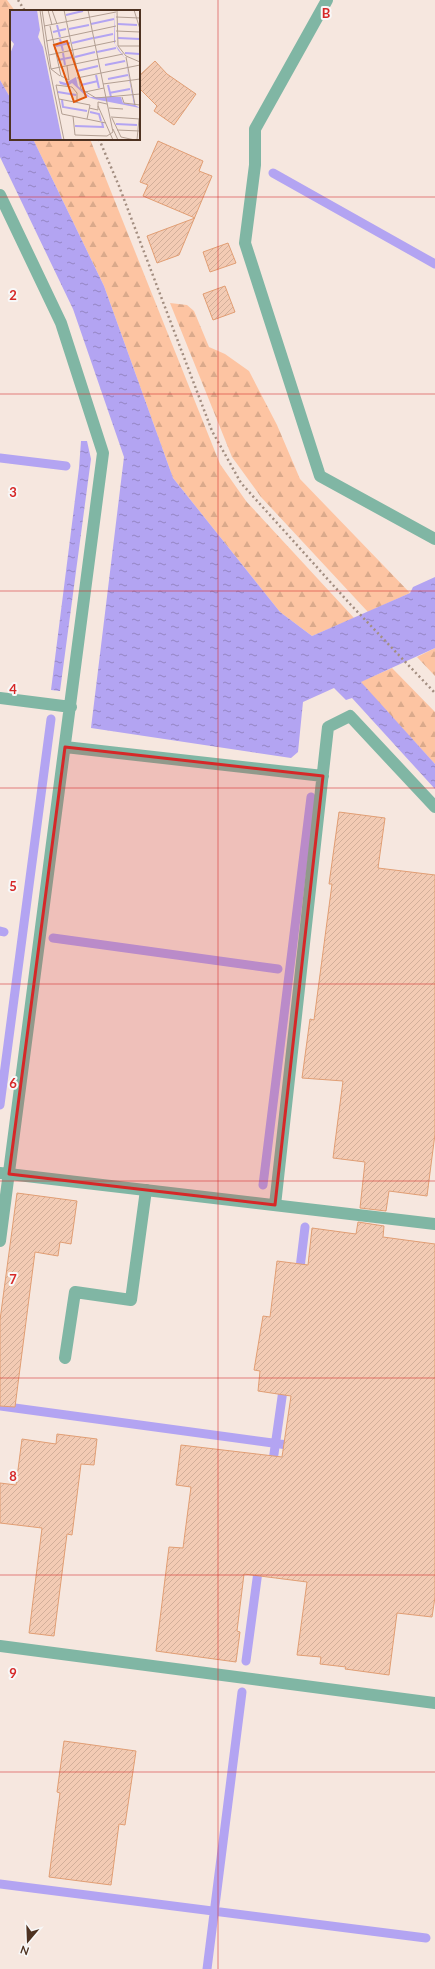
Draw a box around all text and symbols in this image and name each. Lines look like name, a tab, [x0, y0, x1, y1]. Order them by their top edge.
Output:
text: B	[322, 5, 331, 21]
inset map	[10, 10, 140, 140]
text: 2	[9, 287, 17, 303]
text: 3	[9, 484, 17, 500]
text: 4	[9, 681, 17, 697]
text: 5	[9, 878, 17, 894]
text: 6	[9, 1075, 17, 1091]
text: 7	[9, 1271, 17, 1287]
text: 8	[9, 1468, 17, 1484]
text: 9	[9, 1665, 17, 1681]
north arrow	[8, 1921, 48, 1961]
text: N	[18, 1943, 31, 1958]

